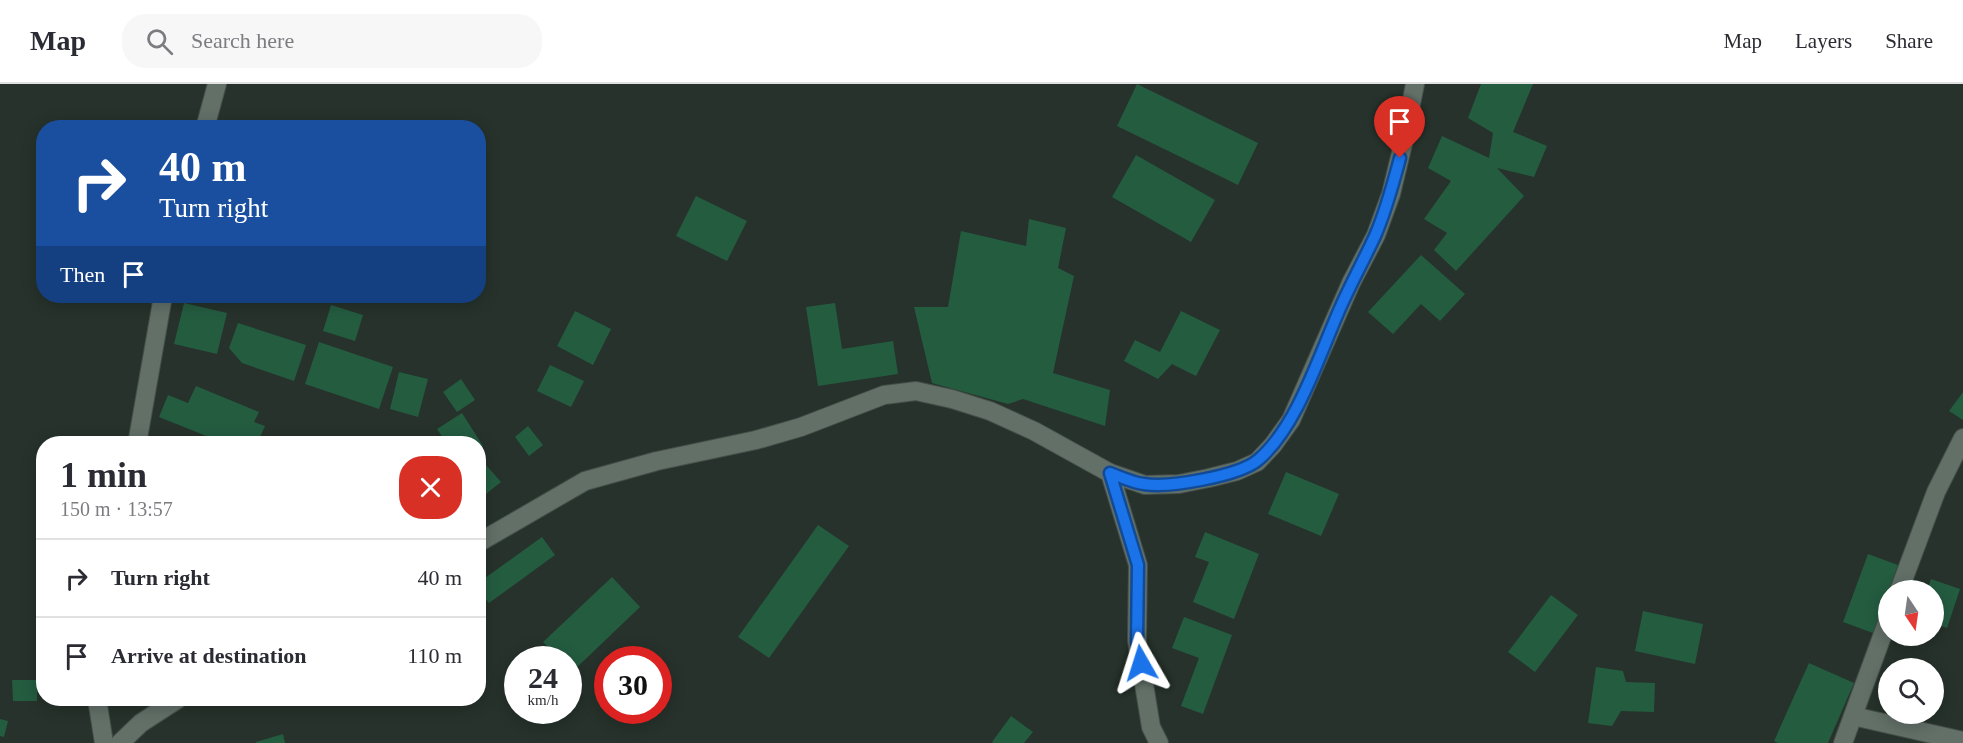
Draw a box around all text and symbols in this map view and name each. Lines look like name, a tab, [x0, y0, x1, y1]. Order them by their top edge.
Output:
search box	[122, 14, 542, 68]
text: Map	[30, 25, 86, 56]
icon: search	[143, 25, 176, 58]
text: Search here	[191, 28, 294, 53]
text: Map	[1724, 29, 1762, 53]
text: Layers	[1795, 29, 1852, 53]
text: Share	[1885, 29, 1933, 53]
pin	[1374, 96, 1425, 158]
icon: arrive	[1383, 105, 1416, 138]
icon: right	[60, 144, 138, 222]
text: 40 m	[159, 144, 247, 190]
text: Turn right	[159, 193, 268, 223]
icon: arrive	[117, 258, 150, 291]
text: Then	[60, 262, 105, 287]
text: 1 min	[60, 455, 147, 495]
button: close	[399, 456, 462, 519]
text: 150 m · 13:57	[60, 498, 173, 520]
icon: right	[60, 562, 93, 595]
text: Turn right	[111, 565, 210, 590]
text: 40 m	[417, 565, 462, 590]
north arrow	[1878, 580, 1944, 646]
map controls	[1878, 580, 1944, 724]
position arrow	[1109, 631, 1173, 695]
icon: arrive	[60, 640, 93, 673]
text: Arrive at destination	[111, 643, 307, 668]
text: 110 m	[407, 643, 462, 668]
speed limit sign: 30	[594, 646, 672, 724]
button: search	[1878, 658, 1944, 724]
text: 24	[528, 661, 558, 694]
text: km/h	[528, 692, 558, 708]

